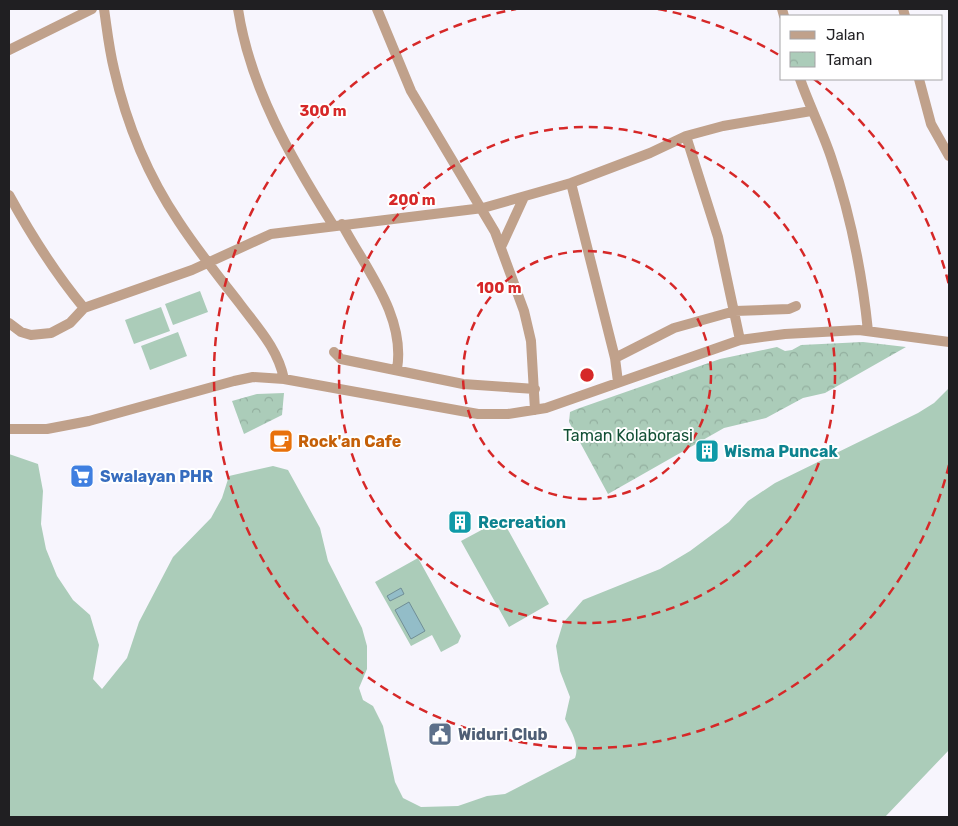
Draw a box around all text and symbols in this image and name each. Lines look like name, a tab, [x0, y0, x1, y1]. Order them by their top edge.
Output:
legend	[780, 15, 943, 80]
text: Jalan	[826, 26, 865, 44]
text: Taman	[826, 51, 872, 69]
text: 300 m	[299, 102, 347, 120]
text: 200 m	[388, 191, 436, 209]
text: 100 m	[477, 279, 521, 297]
centre of rings	[578, 366, 596, 384]
park label: Taman Kolaborasi	[563, 426, 693, 445]
cafe icon: Rock'an Cafe	[268, 428, 294, 454]
place label: Rock'an Cafe	[298, 432, 401, 451]
building icon: Wisma Puncak	[694, 438, 720, 464]
place label: Wisma Puncak	[724, 442, 838, 461]
supermarket icon: Swalayan PHR	[69, 463, 95, 489]
place label: Swalayan PHR	[100, 467, 213, 486]
building icon: Recreation	[447, 509, 473, 535]
place label: Recreation	[478, 513, 566, 532]
public building icon: Widuri Club	[427, 721, 453, 747]
place label: Widuri Club	[458, 725, 548, 744]

